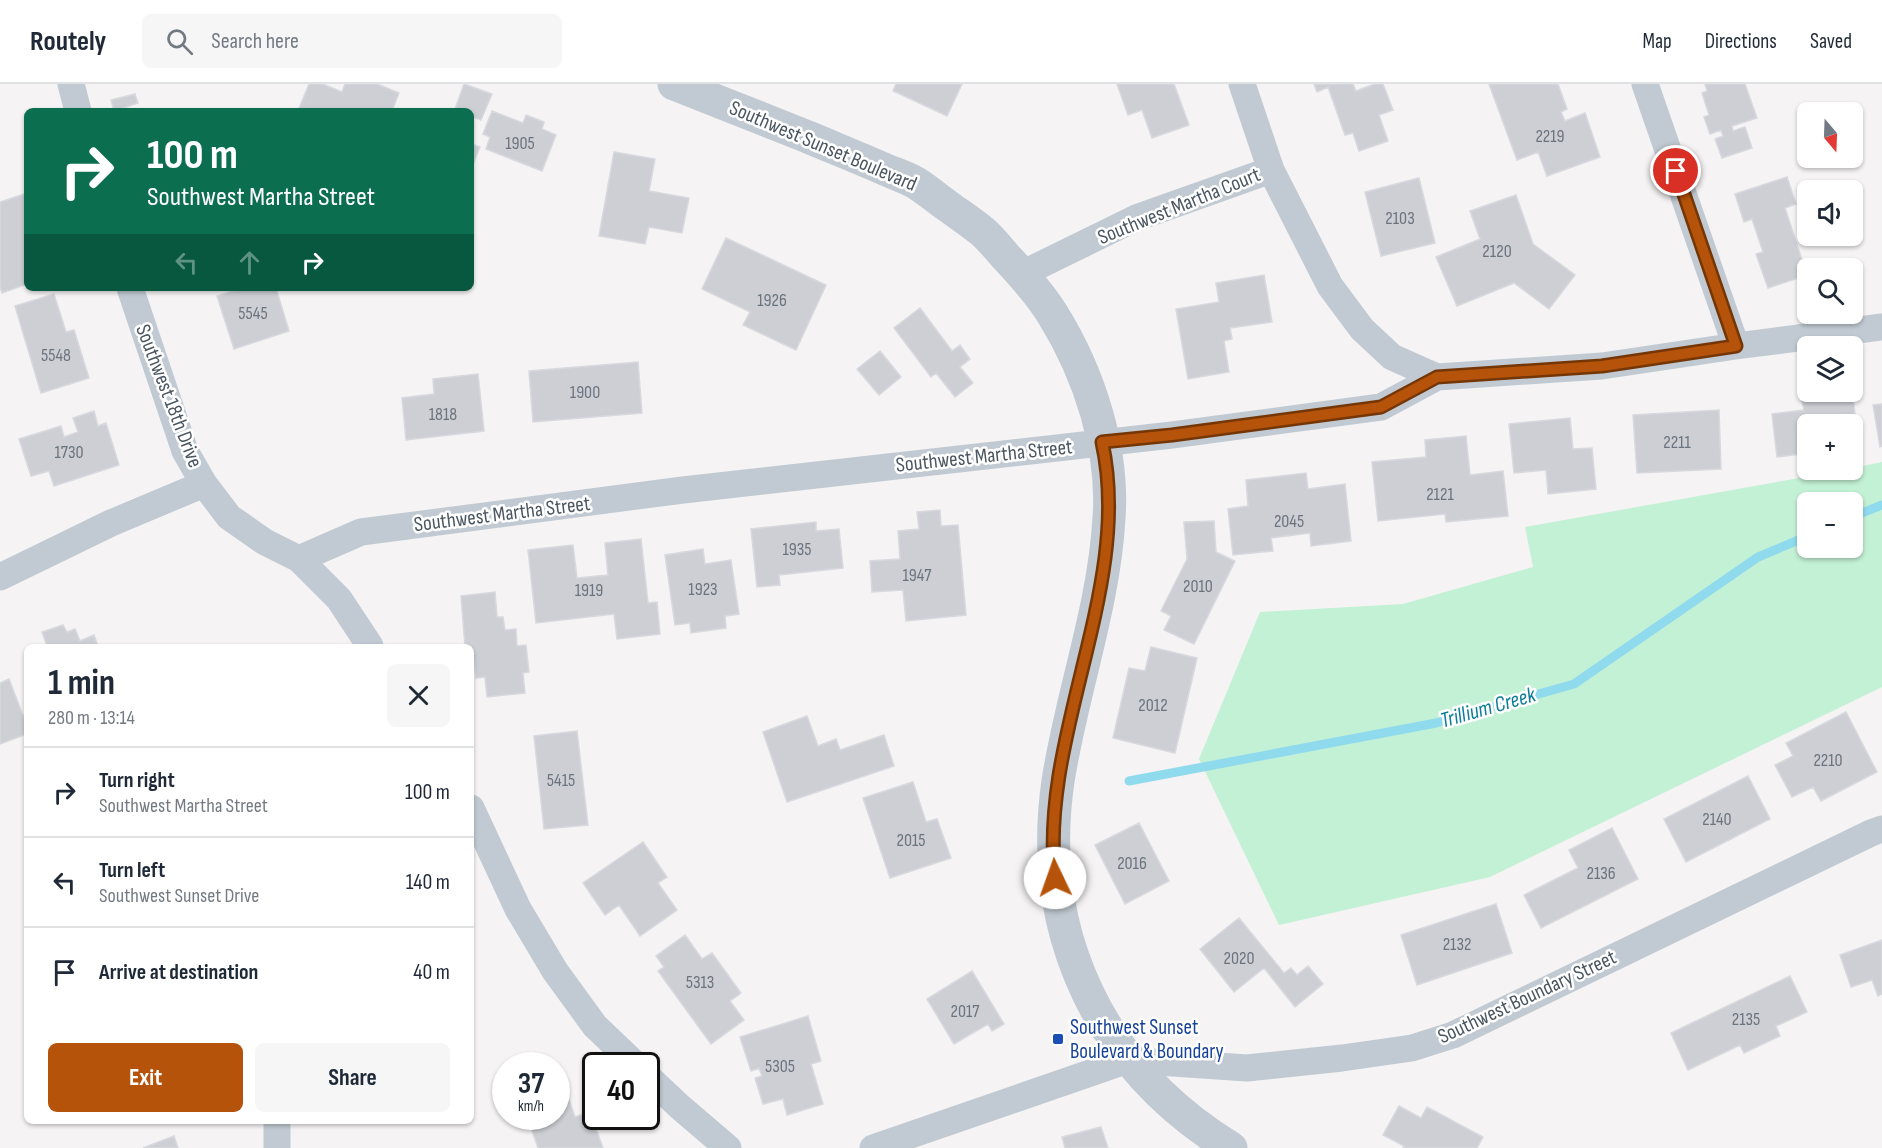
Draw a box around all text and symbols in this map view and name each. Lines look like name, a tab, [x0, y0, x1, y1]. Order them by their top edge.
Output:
search box	[142, 14, 562, 68]
text: Routely	[30, 25, 106, 58]
icon: search	[163, 25, 196, 58]
text: Search here	[211, 28, 299, 55]
text: Map	[1642, 29, 1672, 54]
text: Directions	[1705, 29, 1777, 54]
text: Saved	[1810, 29, 1852, 54]
street label: Southwest Sunset Boulevard	[726, 95, 920, 197]
north arrow	[1797, 102, 1863, 168]
map controls	[1797, 102, 1863, 558]
house number: 2219	[1535, 126, 1565, 147]
text: 100 m	[147, 130, 238, 181]
icon: right	[48, 132, 126, 210]
house number: 1905	[505, 133, 535, 154]
pin	[1650, 145, 1701, 196]
icon: arrive	[1659, 154, 1692, 187]
street label: Southwest Martha Court	[1094, 162, 1264, 250]
button: sound	[1797, 180, 1863, 246]
text: Southwest Martha Street	[147, 181, 375, 213]
house number: 2103	[1385, 208, 1415, 229]
house number: 2120	[1482, 241, 1512, 262]
icon: left	[170, 246, 203, 279]
icon: ahead	[233, 246, 266, 279]
icon: right	[296, 246, 329, 279]
button: search	[1797, 258, 1863, 324]
house number: 1926	[757, 290, 787, 311]
house number: 5545	[238, 303, 268, 324]
street label: Southwest 18th Drive	[130, 321, 208, 471]
button: layers	[1797, 336, 1863, 402]
house number: 5548	[41, 345, 71, 366]
house number: 1900	[570, 382, 600, 403]
house number: 1818	[429, 404, 457, 425]
button: +	[1797, 414, 1863, 480]
house number: 2211	[1663, 432, 1691, 453]
street label: Southwest Martha Street	[895, 434, 1073, 478]
house number: 1730	[54, 442, 84, 463]
house number: 2121	[1426, 484, 1455, 505]
street label: Southwest Martha Street	[413, 491, 591, 537]
button: −	[1797, 492, 1863, 558]
house number: 2045	[1274, 511, 1304, 532]
house number: 1935	[782, 539, 812, 560]
house number: 1947	[903, 565, 932, 586]
house number: 2010	[1183, 576, 1213, 597]
house number: 1923	[688, 579, 718, 600]
house number: 1919	[575, 580, 603, 601]
text: 1 min	[48, 662, 115, 705]
button: close	[387, 664, 450, 727]
water label: Trillium Creek	[1437, 681, 1539, 734]
house number: 2012	[1138, 695, 1168, 716]
text: 280 m · 13:14	[48, 706, 135, 730]
house number: 2210	[1813, 750, 1843, 771]
text: Turn right	[99, 767, 175, 794]
house number: 5415	[547, 770, 575, 791]
icon: right	[48, 776, 81, 809]
text: 100 m	[405, 779, 450, 806]
text: Southwest Martha Street	[99, 794, 268, 818]
house number: 2140	[1702, 809, 1732, 830]
house number: 2015	[897, 830, 925, 851]
position arrow	[1023, 846, 1087, 910]
house number: 2016	[1117, 853, 1147, 874]
text: Turn left	[99, 857, 165, 884]
house number: 2136	[1586, 863, 1616, 884]
icon: left	[48, 866, 81, 899]
text: 140 m	[406, 869, 450, 896]
text: Southwest Sunset Drive	[99, 884, 259, 908]
house number: 2132	[1443, 934, 1471, 955]
street label: Southwest Boundary Street	[1434, 945, 1620, 1049]
house number: 2020	[1224, 948, 1254, 969]
icon: arrive	[48, 956, 81, 989]
text: Arrive at destination	[99, 959, 258, 986]
text: 40 m	[413, 959, 450, 986]
house number: 5313	[686, 972, 714, 993]
house number: 2017	[951, 1001, 980, 1022]
house number: 2135	[1732, 1009, 1760, 1030]
place label: Southwest Sunset Boulevard & Boundary	[1070, 1015, 1224, 1064]
marker: Southwest Sunset Boulevard & Boundary	[1051, 1032, 1065, 1046]
button: Exit	[48, 1043, 243, 1112]
button: Share	[255, 1043, 450, 1112]
speed limit sign: 40	[582, 1052, 660, 1130]
house number: 5305	[765, 1056, 795, 1077]
text: 37	[518, 1066, 544, 1102]
text: km/h	[518, 1097, 544, 1116]

